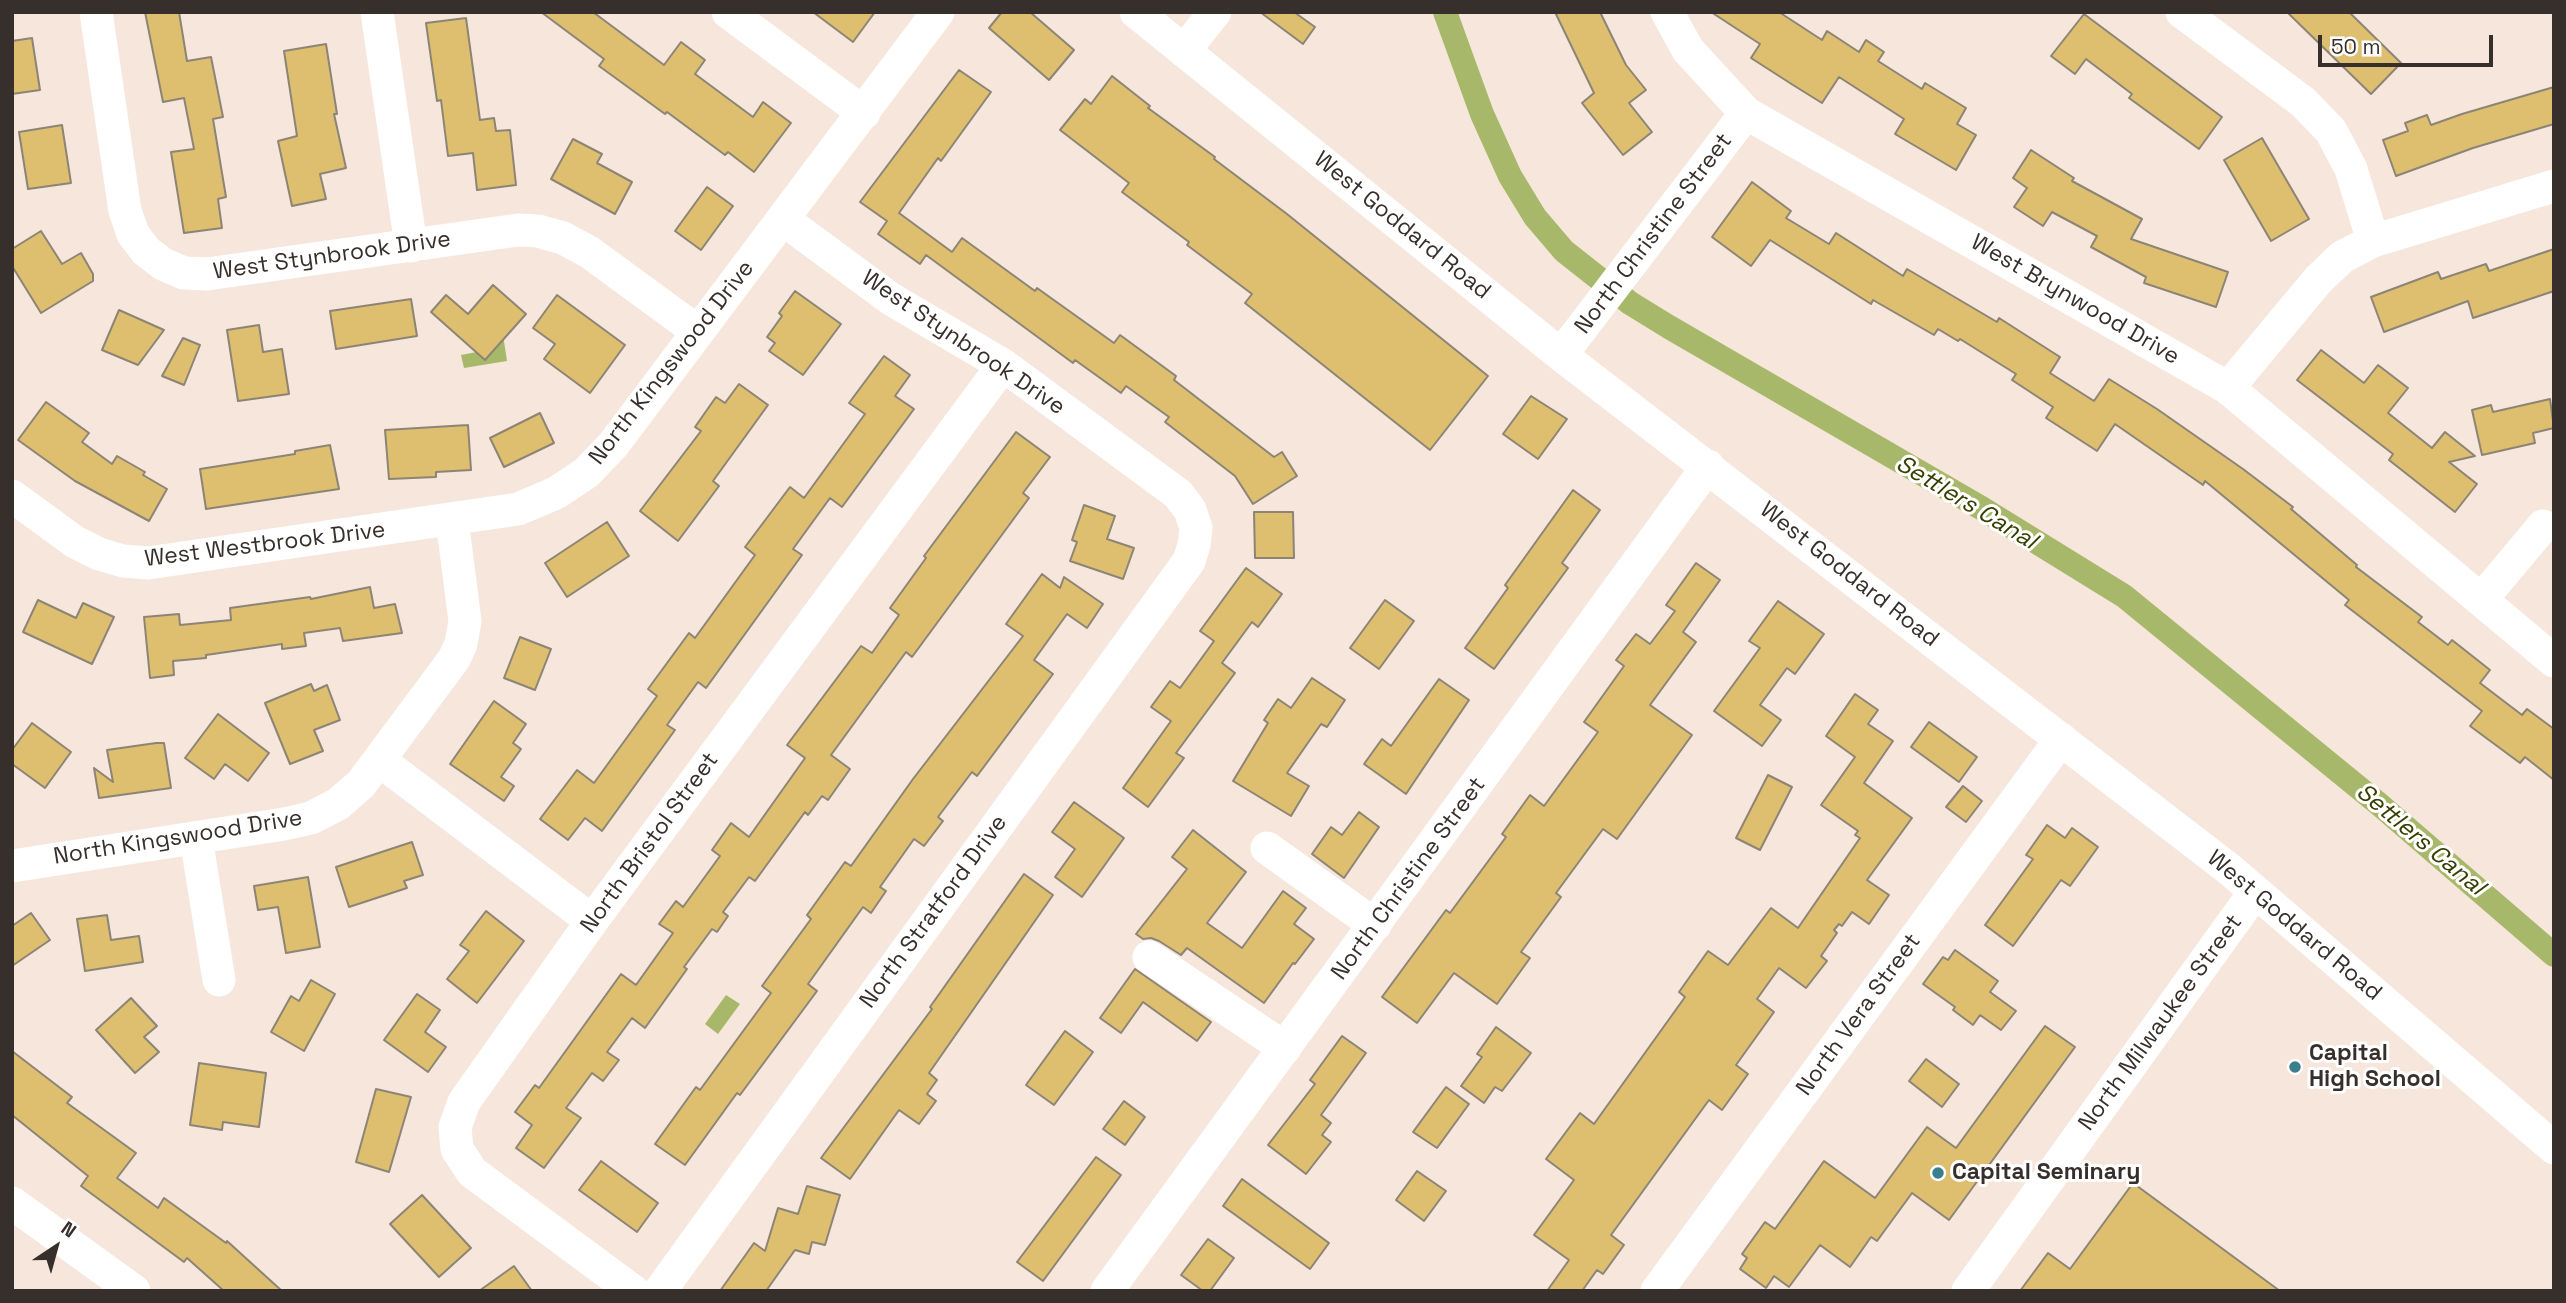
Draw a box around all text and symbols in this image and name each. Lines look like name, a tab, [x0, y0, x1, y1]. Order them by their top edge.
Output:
scale bar	[2321, 21, 2496, 65]
text: 50 m	[2331, 33, 2381, 60]
street label: North Christine Street	[1570, 128, 1738, 340]
street label: West Goddard Road	[1308, 146, 1496, 306]
street label: West Stynbrook Drive	[211, 226, 453, 286]
street label: West Brynwood Drive	[1966, 229, 2184, 371]
street label: North Kingswood Drive	[584, 255, 760, 471]
street label: West Stynbrook Drive	[856, 265, 1070, 421]
water label: Settlers Canal	[1890, 450, 2042, 556]
street label: West Goddard Road	[1754, 497, 1944, 653]
street label: West Westbrook Drive	[143, 517, 387, 573]
street label: North Bristol Street	[575, 747, 725, 939]
street label: North Christine Street	[1326, 772, 1492, 986]
water label: Settlers Canal	[2350, 778, 2490, 902]
street label: North Kingswood Drive	[52, 805, 304, 871]
street label: North Stratford Drive	[855, 810, 1013, 1014]
street label: West Goddard Road	[2201, 845, 2387, 1007]
street label: North Milwaukee Street	[2073, 910, 2249, 1136]
street label: North Vera Street	[1791, 929, 1927, 1101]
place label: Capital High School	[2309, 1040, 2441, 1094]
marker: Capital High School	[2287, 1059, 2303, 1075]
place label: Capital Seminary	[1952, 1159, 2140, 1187]
marker: Capital Seminary	[1930, 1165, 1946, 1181]
north arrow	[21, 1212, 91, 1282]
text: N	[56, 1216, 81, 1243]

